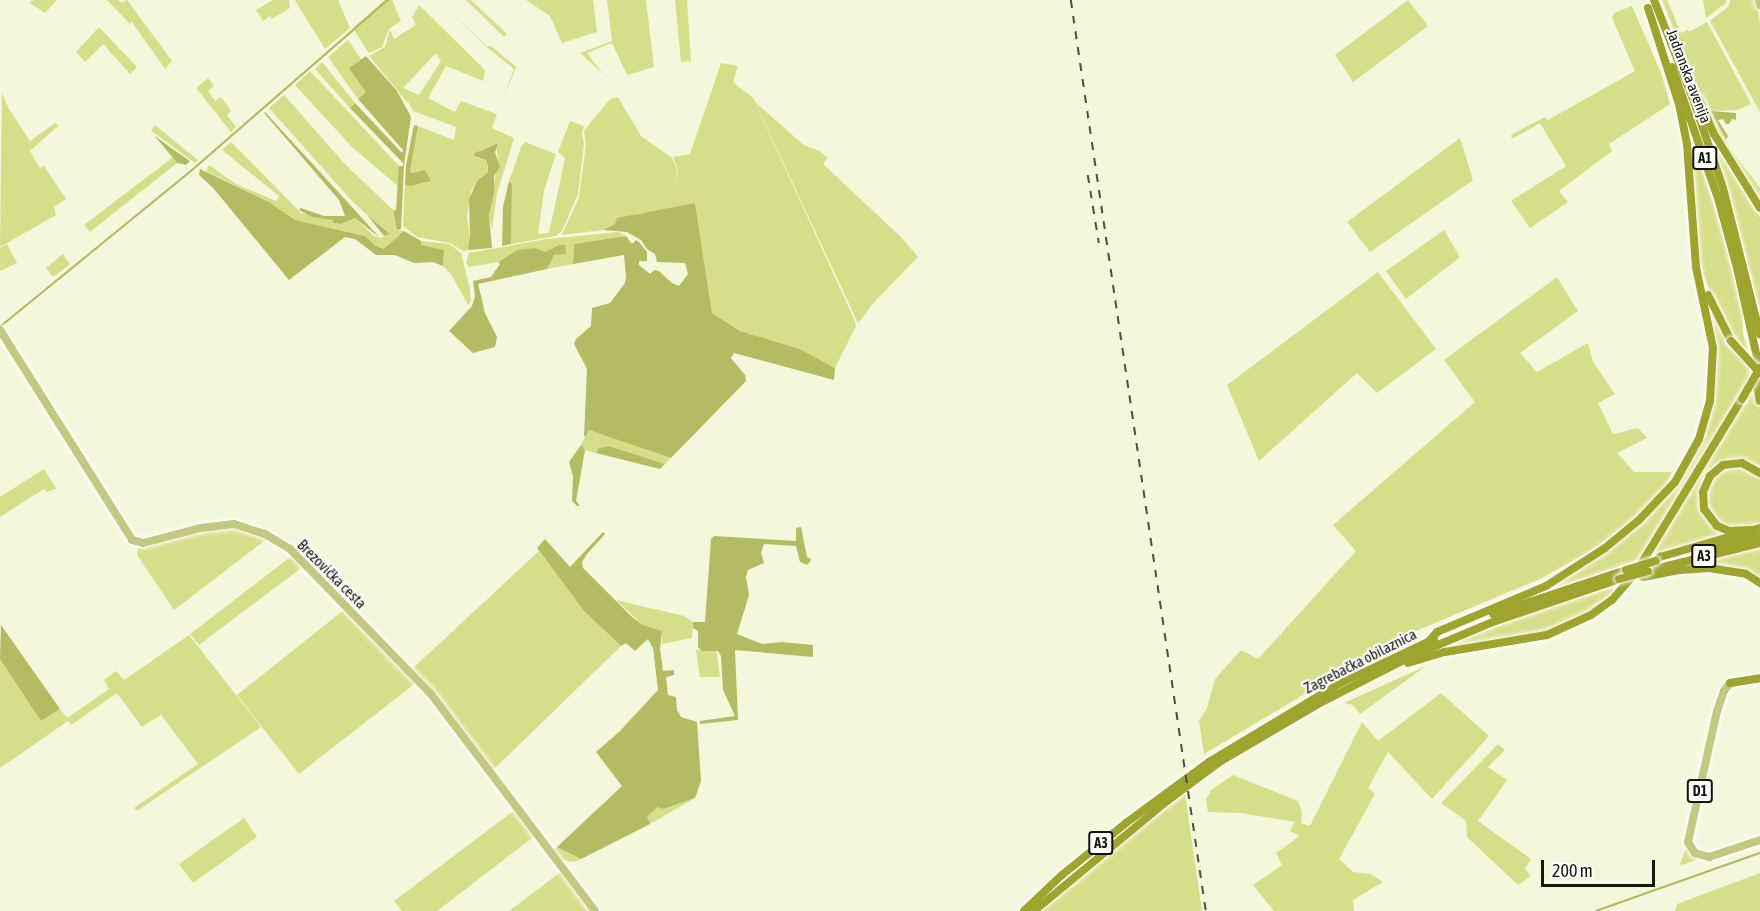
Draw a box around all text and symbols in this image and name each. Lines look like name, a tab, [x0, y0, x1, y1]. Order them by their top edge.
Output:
street label: Jadranska avenija	[1663, 26, 1715, 126]
road number: A1	[1692, 147, 1718, 169]
street label: Brezovička cesta	[294, 536, 370, 612]
road number: A3	[1690, 545, 1718, 567]
street label: Zagrebačka obilaznica	[1301, 625, 1419, 697]
road number: D1	[1686, 780, 1714, 802]
road number: A3	[1088, 832, 1114, 854]
scale bar	[1544, 848, 1658, 886]
text: 200 m	[1552, 860, 1593, 881]

